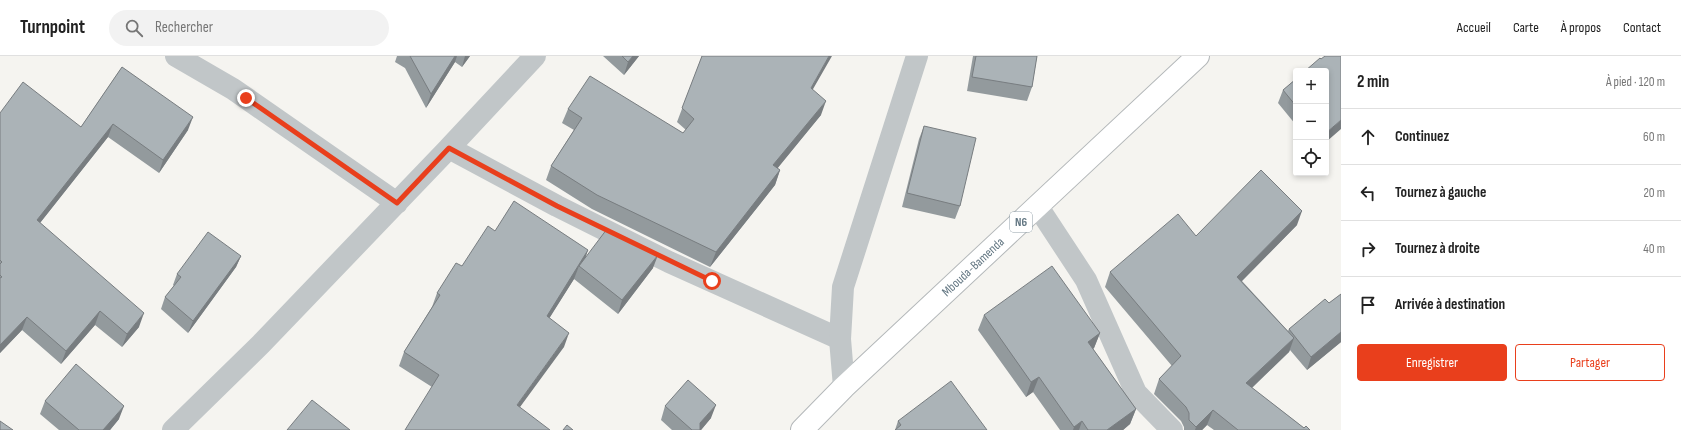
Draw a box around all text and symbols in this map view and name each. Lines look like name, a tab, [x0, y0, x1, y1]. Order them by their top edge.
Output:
search box	[109, 10, 389, 46]
text: Turnpoint	[20, 16, 85, 39]
icon: search	[123, 17, 145, 39]
text: Rechercher	[155, 18, 213, 37]
text: Accueil	[1457, 19, 1491, 36]
text: Carte	[1513, 19, 1539, 36]
text: À propos	[1561, 19, 1601, 36]
text: Contact	[1623, 19, 1661, 36]
map controls	[1293, 68, 1329, 176]
button: +	[1293, 68, 1329, 104]
text: 2 min	[1357, 72, 1389, 92]
text: À pied · 120 m	[1606, 74, 1665, 90]
route end	[237, 89, 255, 107]
button: −	[1293, 104, 1329, 140]
icon: ahead	[1357, 126, 1379, 148]
text: Continuez	[1395, 127, 1449, 146]
text: 60 m	[1643, 129, 1665, 145]
button: locate	[1293, 140, 1329, 176]
icon: left	[1357, 182, 1379, 204]
text: Tournez à gauche	[1395, 183, 1486, 202]
text: 20 m	[1643, 185, 1665, 201]
road number: N6	[1010, 212, 1032, 232]
street label: Mbouda-Bamenda	[938, 234, 1008, 300]
icon: right	[1357, 238, 1379, 260]
text: Tournez à droite	[1395, 239, 1480, 258]
text: 40 m	[1643, 241, 1665, 257]
route start	[703, 272, 721, 290]
icon: arrive	[1357, 294, 1379, 316]
text: Arrivée à destination	[1395, 295, 1505, 314]
button: Enregistrer	[1357, 344, 1507, 381]
button: Partager	[1515, 344, 1665, 381]

